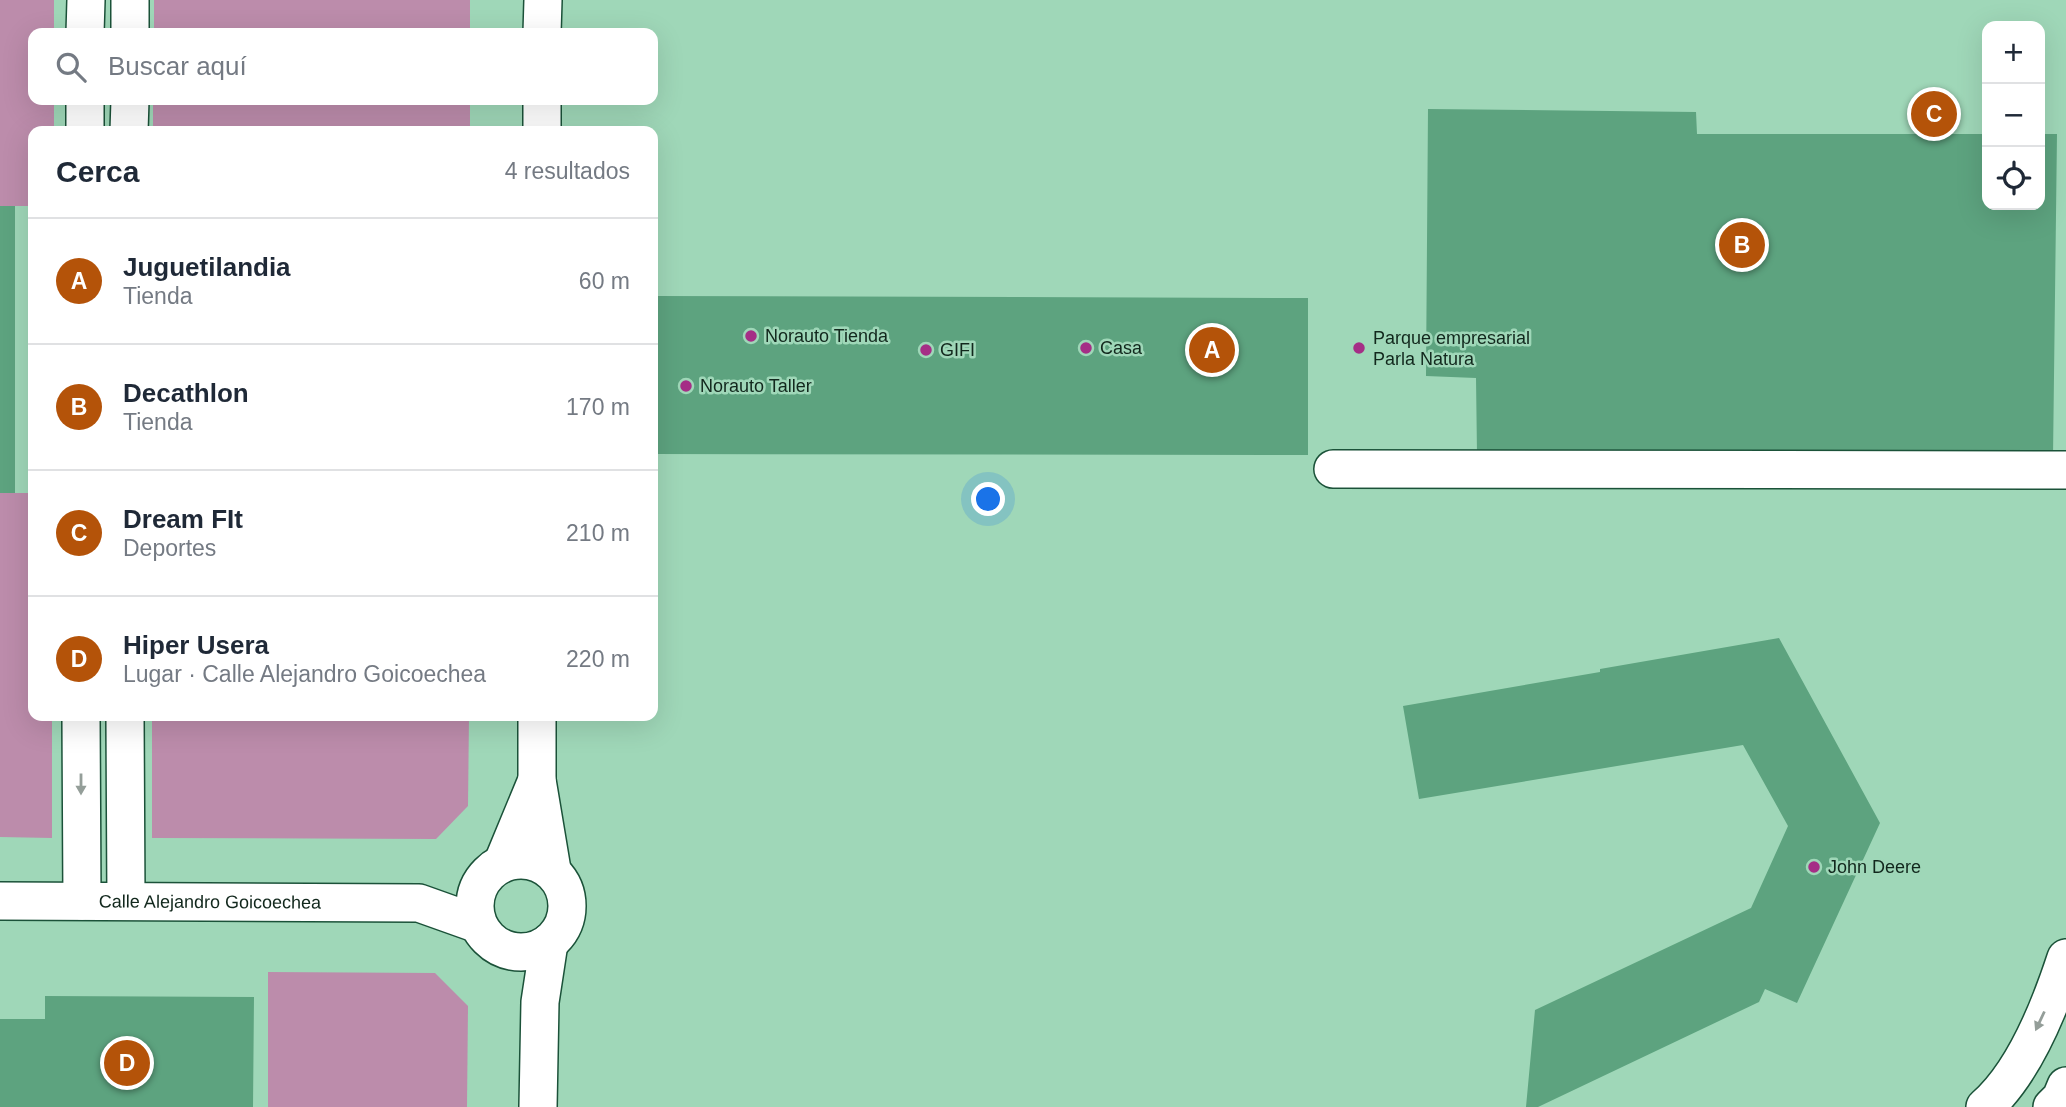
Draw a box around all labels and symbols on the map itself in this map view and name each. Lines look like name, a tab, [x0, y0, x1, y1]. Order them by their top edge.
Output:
pin: C	[1911, 88, 1957, 140]
pin: B	[1719, 219, 1765, 271]
pin: A	[1189, 324, 1235, 376]
place label: Norauto Tienda	[765, 326, 889, 346]
marker: Norauto Tienda	[743, 328, 759, 344]
place label: Parque empresarial Parla Natura	[1373, 328, 1530, 369]
place label: Casa	[1100, 338, 1143, 358]
place label: GIFI	[940, 340, 975, 360]
marker: Casa	[1078, 340, 1094, 356]
marker: Parque empresarial Parla Natura	[1351, 340, 1367, 356]
marker: GIFI	[918, 342, 934, 358]
place label: Norauto Taller	[700, 376, 812, 396]
marker: Norauto Taller	[678, 378, 694, 394]
your location	[971, 482, 1005, 516]
one-way arrow	[75, 773, 87, 795]
place label: John Deere	[1828, 857, 1921, 877]
marker: John Deere	[1806, 859, 1822, 875]
street label: Calle Alejandro Goicoechea	[99, 891, 322, 913]
one-way arrow	[2035, 1011, 2046, 1031]
pin: D	[104, 1037, 150, 1089]

